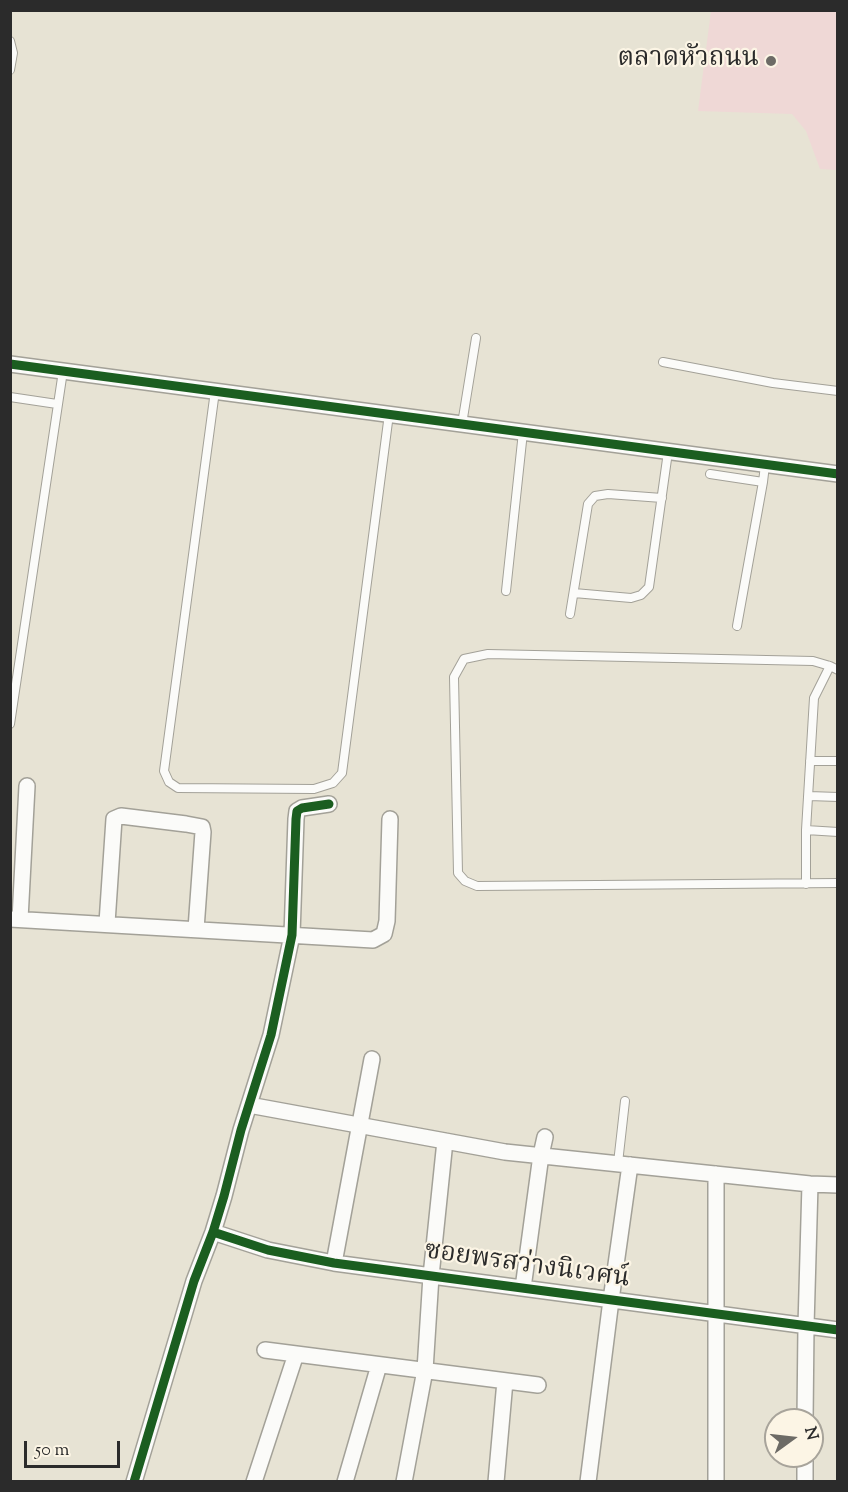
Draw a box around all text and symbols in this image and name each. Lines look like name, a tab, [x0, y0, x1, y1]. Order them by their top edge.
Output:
place label: ตลาดหัวถนน	[617, 45, 759, 77]
marker: ตลาดหัวถนน	[764, 54, 778, 68]
street label: ซอยพรสว่างนิเวศน์	[422, 1237, 632, 1297]
north arrow	[764, 1408, 824, 1468]
text: N	[797, 1425, 823, 1443]
scale bar	[27, 1429, 123, 1467]
text: 50 m	[35, 1438, 69, 1464]

